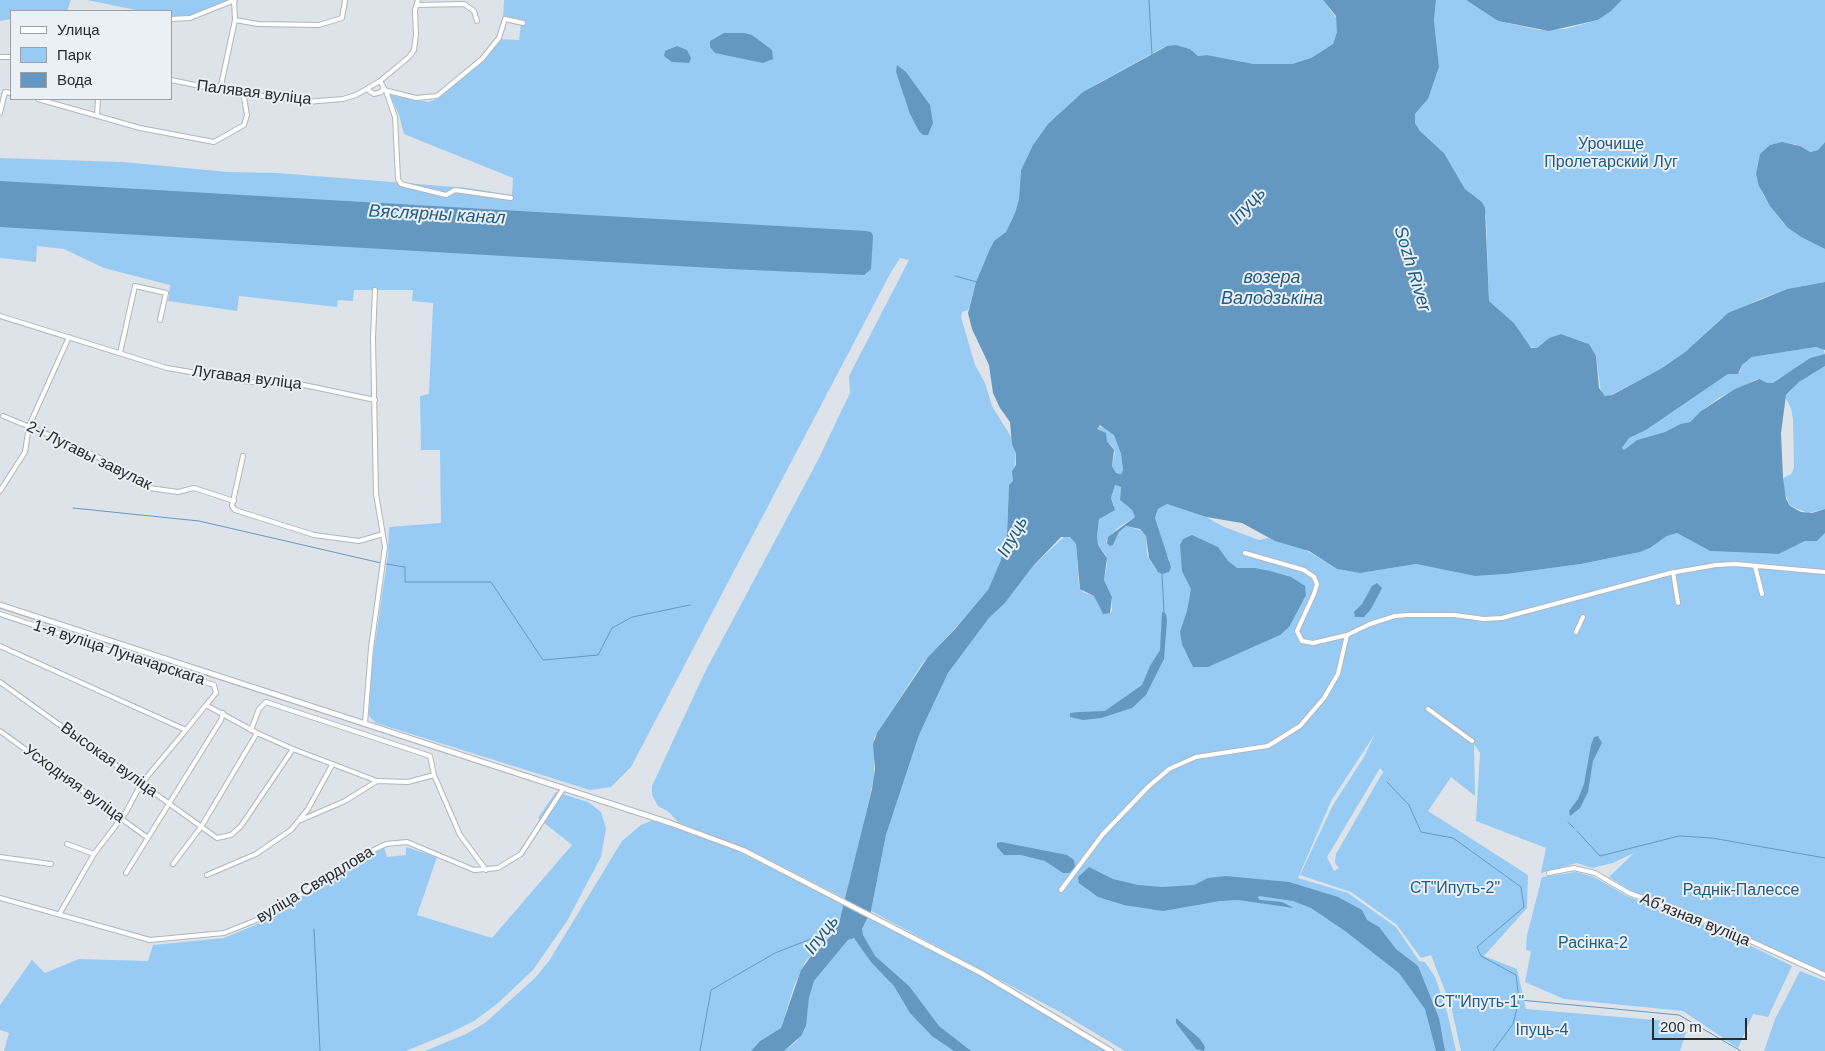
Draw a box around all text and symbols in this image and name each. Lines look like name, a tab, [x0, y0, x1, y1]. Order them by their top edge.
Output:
legend	[10, 10, 172, 100]
text: Улица	[57, 21, 100, 38]
text: Парк	[57, 46, 91, 63]
text: Вода	[57, 71, 92, 88]
street label: Палявая вуліца	[196, 76, 312, 110]
park label: Урочище Пролетарский Луг	[1544, 135, 1678, 173]
water label: Іпуць	[1225, 183, 1271, 229]
water label: Вяслярны канал	[368, 201, 506, 229]
water label: Sozh River	[1389, 224, 1435, 314]
water label: возера Валодзькіна	[1221, 267, 1323, 310]
street label: Лугавая вуліца	[191, 362, 303, 394]
street label: 2-і Лугавы завулак	[23, 417, 155, 495]
water label: Іпуць	[993, 513, 1033, 561]
street label: 1-я вуліца Луначарскага	[31, 616, 207, 690]
street label: Высокая вуліца	[57, 718, 161, 802]
street label: Усходняя вуліца	[20, 741, 128, 827]
street label: вуліца Свярдлова	[253, 842, 377, 928]
park label: СТ"Ипуть-2"	[1410, 879, 1500, 899]
park label: Раднік-Палессе	[1683, 881, 1799, 901]
street label: Абʼязная вуліца	[1637, 889, 1753, 951]
water label: Іпуць	[800, 911, 844, 959]
park label: Расінка-2	[1558, 934, 1628, 954]
park label: СТ"Ипуть-1"	[1434, 993, 1524, 1013]
scale bar	[1655, 1008, 1750, 1040]
text: 200 m	[1660, 1018, 1702, 1035]
park label: Іпуць-4	[1516, 1021, 1568, 1041]

